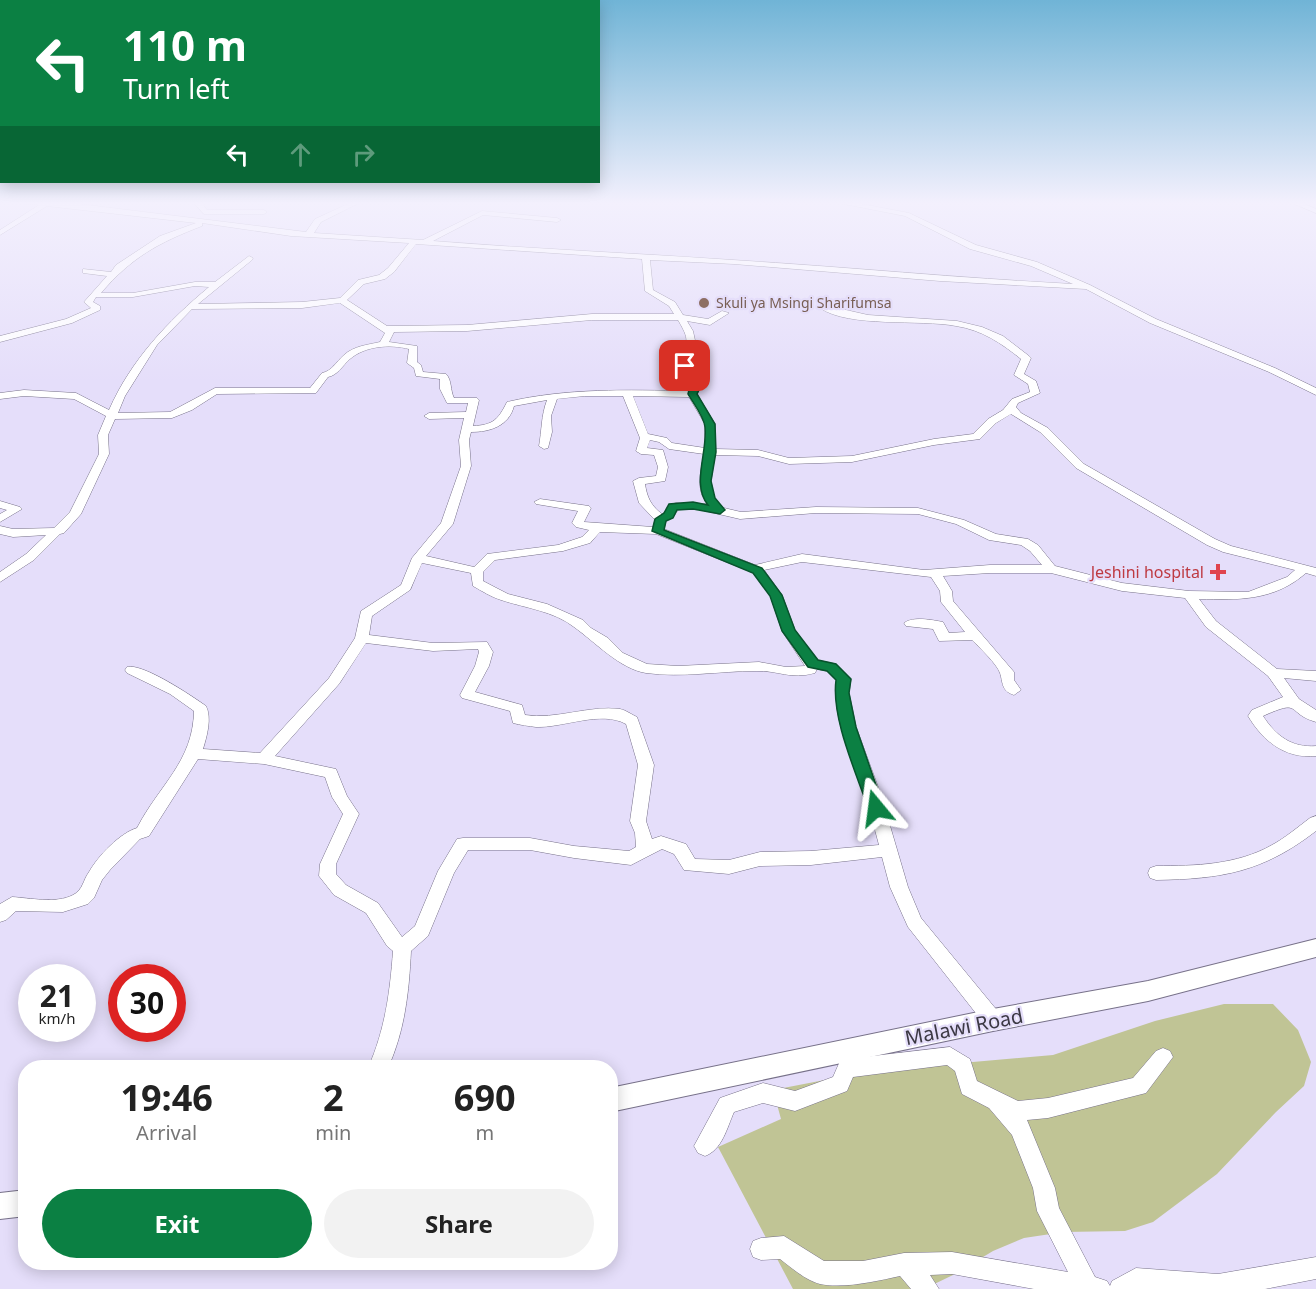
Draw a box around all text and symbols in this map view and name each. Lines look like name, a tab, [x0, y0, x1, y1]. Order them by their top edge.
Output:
text: 110 m	[123, 16, 247, 73]
icon: left	[24, 24, 102, 102]
text: Turn left	[123, 70, 229, 107]
icon: left	[221, 138, 254, 171]
icon: ahead	[284, 138, 317, 171]
icon: right	[347, 138, 380, 171]
place label: Skuli ya Msingi Sharifumsa	[716, 293, 892, 312]
marker: Skuli ya Msingi Sharifumsa	[697, 296, 711, 310]
pin	[659, 340, 710, 391]
icon: arrive	[668, 349, 701, 382]
place label: Jeshini hospital	[1089, 561, 1204, 583]
marker: Jeshini hospital	[1209, 563, 1227, 581]
position arrow	[844, 776, 908, 840]
speed limit sign: 30	[108, 964, 186, 1042]
text: 21	[40, 975, 74, 1016]
street label: Malawi Road	[902, 1002, 1025, 1051]
text: km/h	[39, 1008, 75, 1028]
text: 19:46	[120, 1073, 213, 1122]
text: 2	[323, 1073, 344, 1122]
text: 690	[454, 1073, 516, 1122]
text: Arrival	[136, 1119, 197, 1146]
text: min	[315, 1119, 351, 1146]
text: m	[475, 1119, 494, 1146]
button: Exit	[42, 1189, 312, 1258]
button: Share	[324, 1189, 594, 1258]

